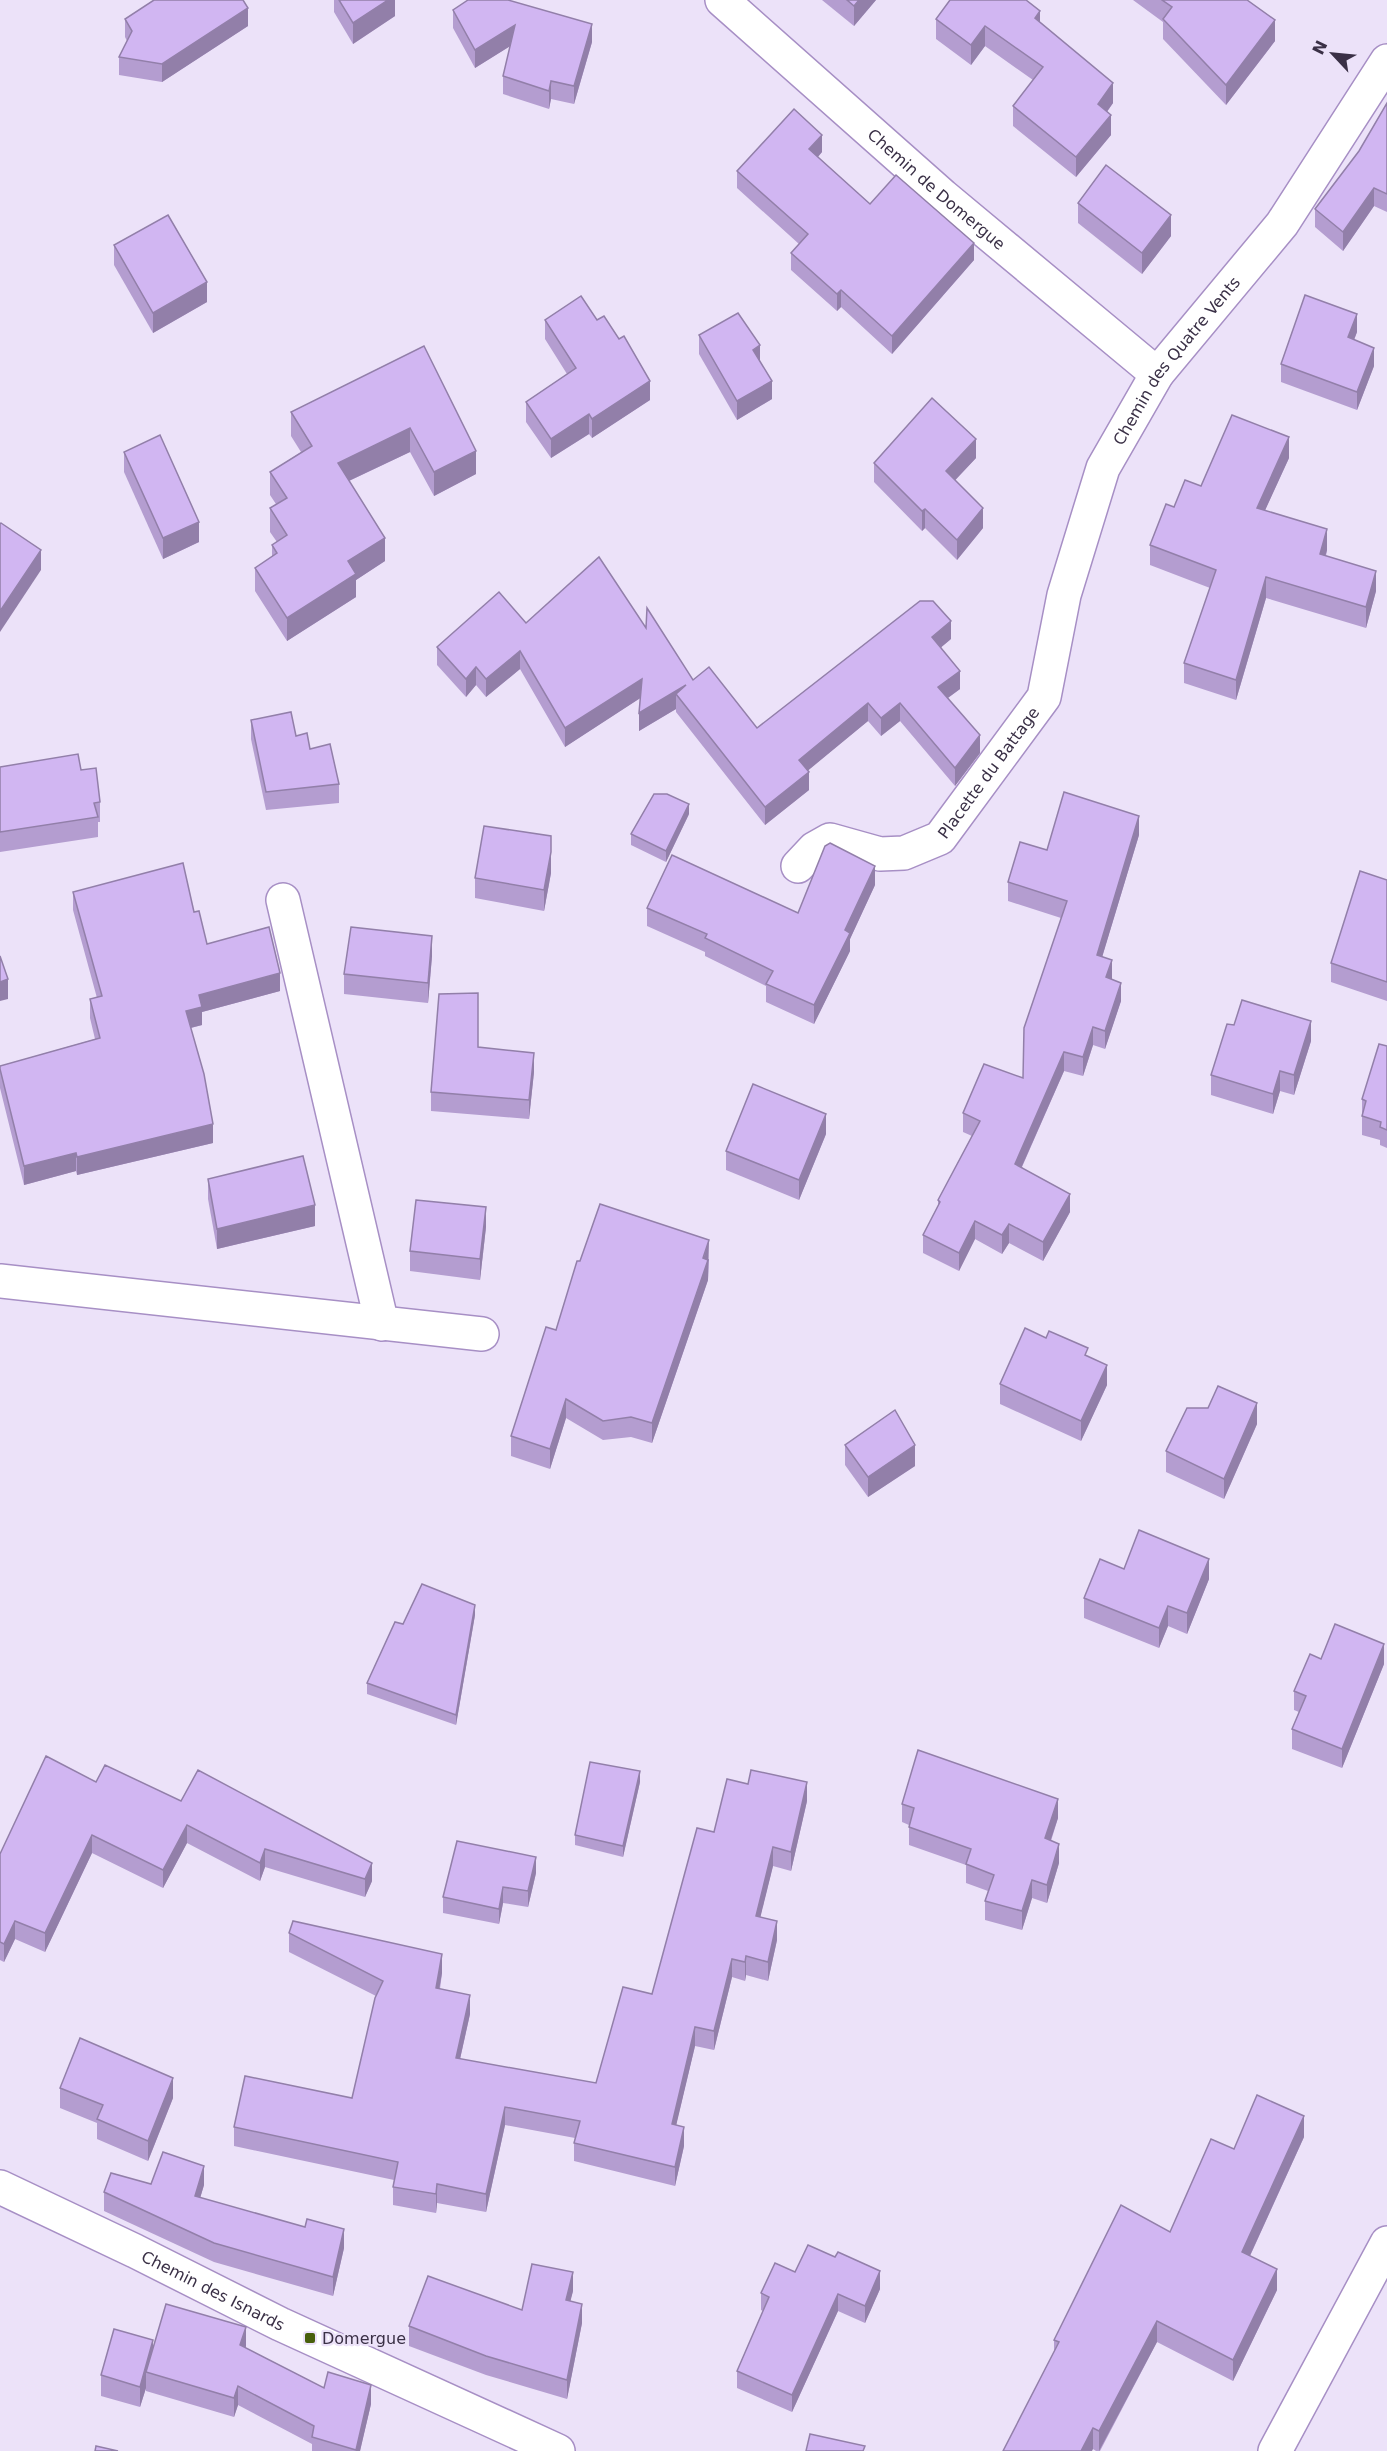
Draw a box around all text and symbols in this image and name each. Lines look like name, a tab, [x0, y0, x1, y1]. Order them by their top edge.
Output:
north arrow	[1303, 24, 1363, 84]
text: N	[1308, 37, 1331, 58]
street label: Chemin de Domergue	[864, 124, 1009, 253]
street label: Chemin des Quatre Vents	[1109, 273, 1244, 448]
street label: Placette du Battage	[934, 703, 1043, 842]
street label: Chemin des Isnards	[139, 2246, 288, 2334]
place label: Domergue	[322, 2329, 406, 2348]
marker: Domergue	[303, 2331, 317, 2345]

